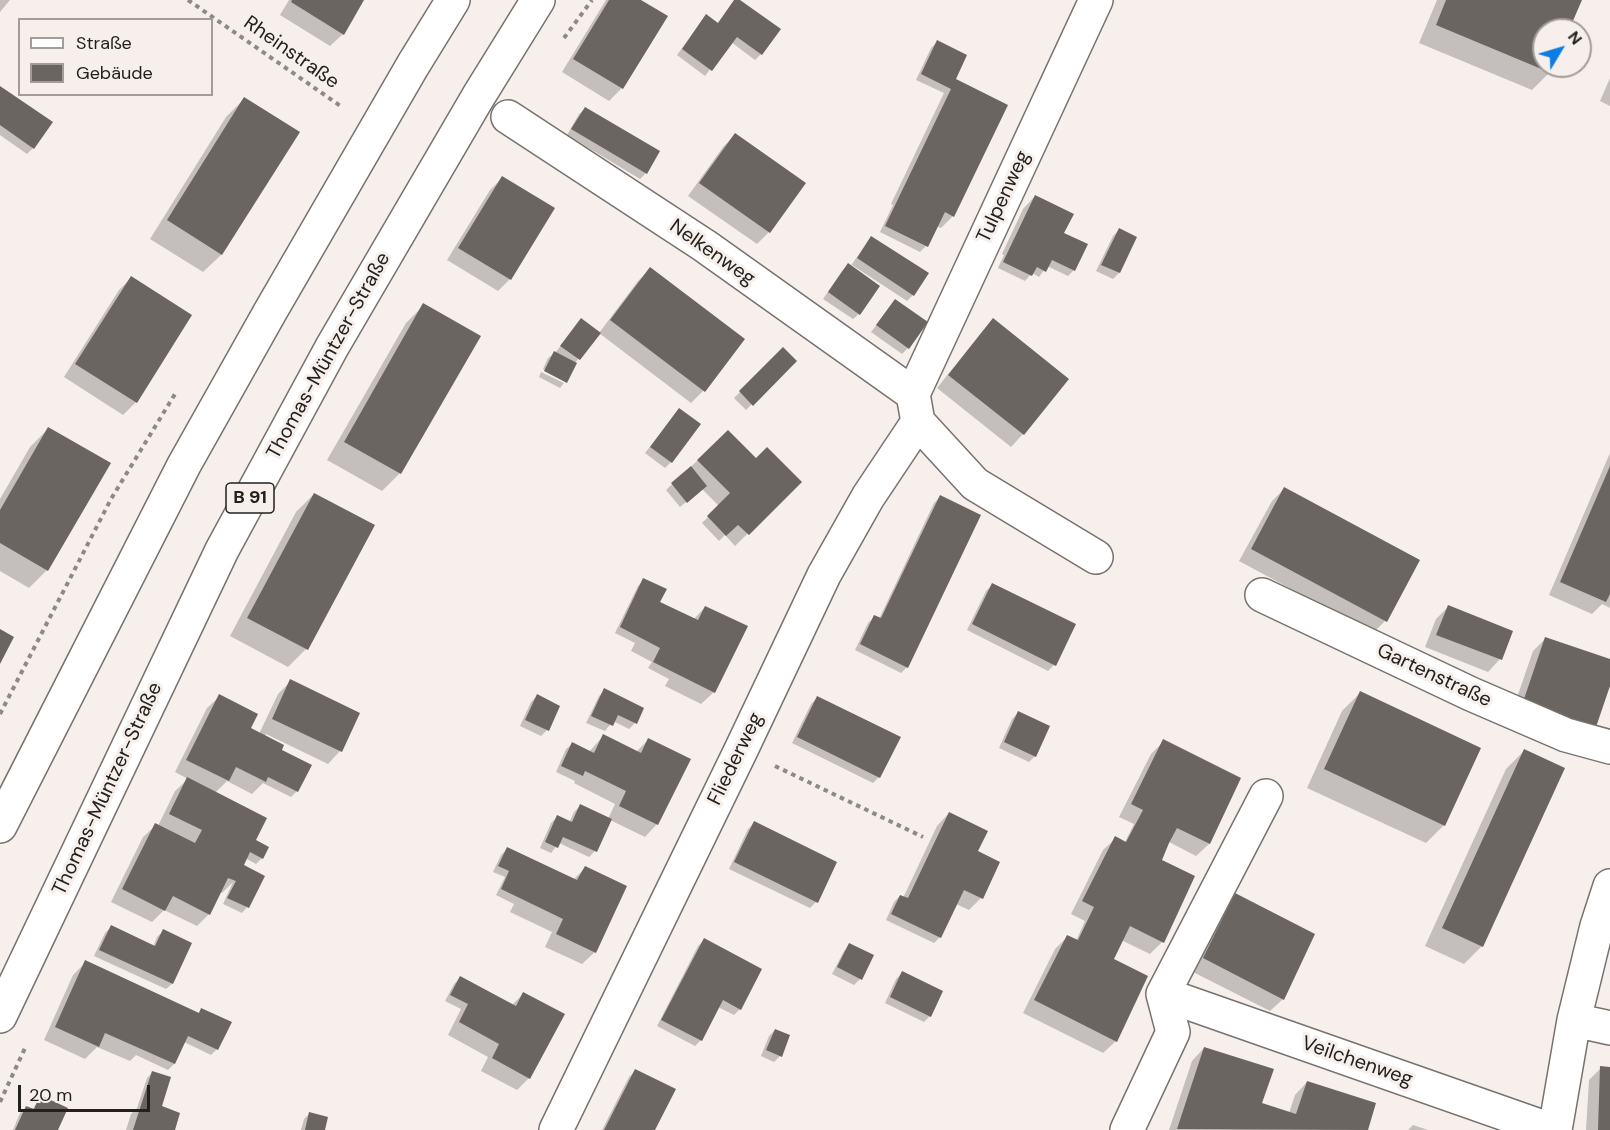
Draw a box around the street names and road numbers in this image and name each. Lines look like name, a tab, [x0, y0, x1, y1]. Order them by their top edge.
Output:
street label: Rheinstraße	[239, 11, 343, 95]
street label: Tulpenweg	[972, 147, 1036, 247]
street label: Nelkenweg	[664, 215, 760, 291]
street label: Thomas-Müntzer-Straße	[262, 249, 396, 463]
road number: B 91	[226, 483, 274, 513]
street label: Gartenstraße	[1373, 639, 1495, 713]
street label: Thomas-Müntzer-Straße	[48, 679, 168, 899]
street label: Fliederweg	[703, 709, 769, 809]
street label: Veilchenweg	[1298, 1032, 1416, 1092]

